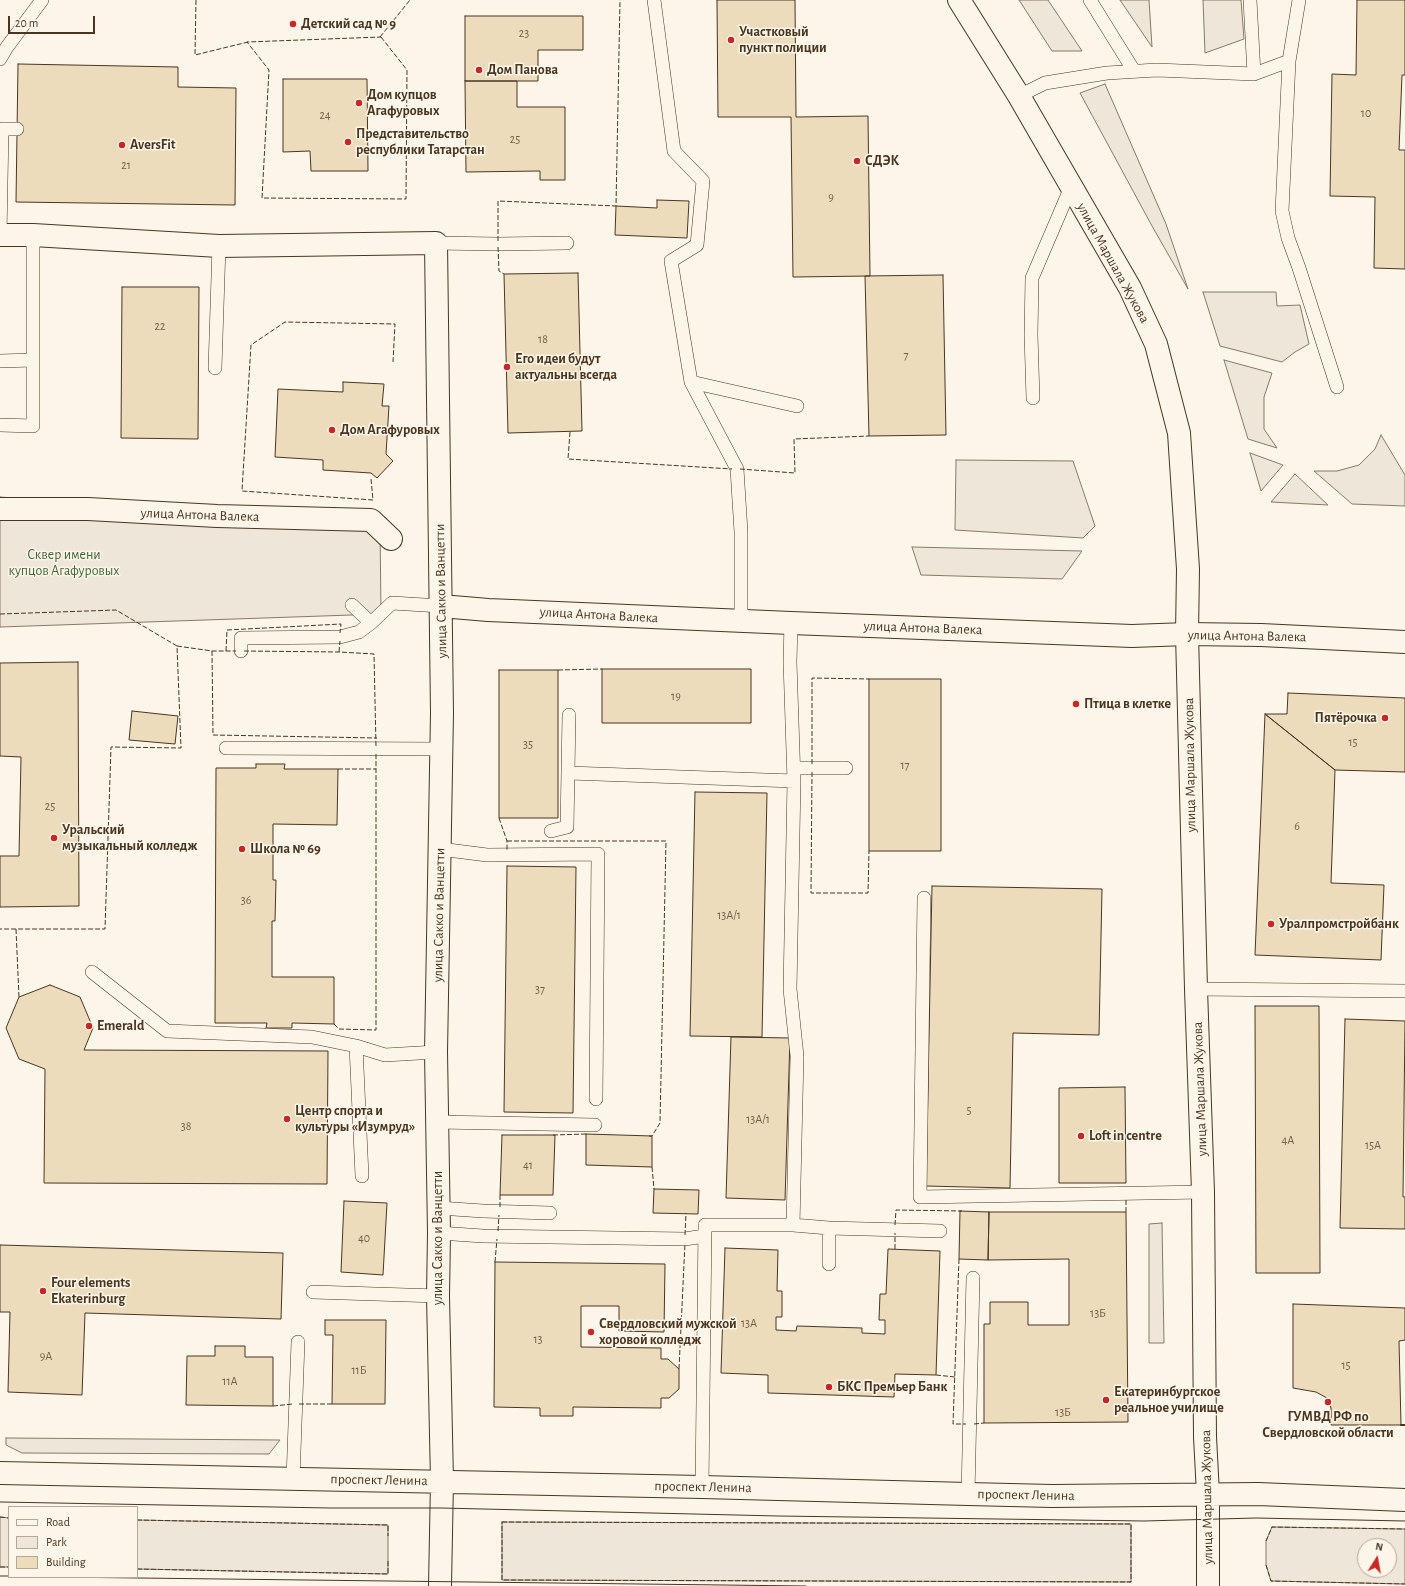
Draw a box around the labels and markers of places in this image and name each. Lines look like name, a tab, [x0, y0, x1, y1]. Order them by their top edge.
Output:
place label: Детский сад № 9	[301, 16, 396, 32]
marker: Детский сад № 9	[288, 19, 298, 29]
place label: Участковый пункт полиции	[739, 24, 827, 56]
marker: Участковый пункт полиции	[726, 35, 736, 45]
place label: Дом Панова	[487, 62, 558, 78]
marker: Дом Панова	[474, 65, 484, 75]
place label: Дом купцов Агафуровых	[367, 87, 440, 120]
marker: Дом купцов Агафуровых	[354, 98, 364, 108]
place label: Представительство республики Татарстан	[356, 126, 485, 158]
place label: AversFit	[130, 137, 176, 153]
marker: Представительство республики Татарстан	[343, 137, 353, 147]
marker: AversFit	[117, 140, 127, 150]
place label: СДЭК	[865, 153, 899, 169]
marker: СДЭК	[852, 156, 862, 166]
place label: Его идеи будут актуальны всегда	[515, 351, 617, 384]
marker: Его идеи будут актуальны всегда	[502, 362, 512, 372]
place label: Дом Агафуровых	[340, 422, 440, 438]
marker: Дом Агафуровых	[327, 425, 337, 435]
place label: Птица в клетке	[1084, 696, 1171, 712]
marker: Птица в клетке	[1071, 699, 1081, 709]
place label: Пятёрочка	[1315, 710, 1377, 726]
marker: Пятёрочка	[1380, 713, 1390, 723]
place label: Уральский музыкальный колледж	[62, 822, 197, 854]
marker: Уральский музыкальный колледж	[49, 833, 59, 843]
place label: Школа № 69	[250, 841, 321, 857]
marker: Школа № 69	[237, 844, 247, 854]
place label: Уралпромстройбанк	[1279, 916, 1399, 932]
marker: Уралпромстройбанк	[1266, 919, 1276, 929]
place label: Emerald	[97, 1018, 144, 1034]
marker: Emerald	[84, 1021, 94, 1031]
place label: Центр спорта и культуры «Изумруд»	[295, 1103, 415, 1136]
marker: Центр спорта и культуры «Изумруд»	[282, 1114, 292, 1124]
place label: Loft in centre	[1089, 1128, 1162, 1144]
marker: Loft in centre	[1076, 1131, 1086, 1141]
place label: Four elements Ekaterinburg	[51, 1275, 130, 1308]
marker: Four elements Ekaterinburg	[38, 1286, 48, 1296]
place label: Свердловский мужской хоровой колледж	[599, 1316, 737, 1348]
marker: Свердловский мужской хоровой колледж	[586, 1327, 596, 1337]
place label: БКС Премьер Банк	[837, 1379, 947, 1395]
marker: БКС Премьер Банк	[824, 1382, 834, 1392]
place label: Екатеринбургское реальное училище	[1114, 1384, 1224, 1416]
marker: Екатеринбургское реальное училище	[1101, 1395, 1111, 1405]
marker: ГУМВД РФ по Свердловской области	[1323, 1397, 1333, 1407]
place label: ГУМВД РФ по Свердловской области	[1262, 1409, 1394, 1442]

